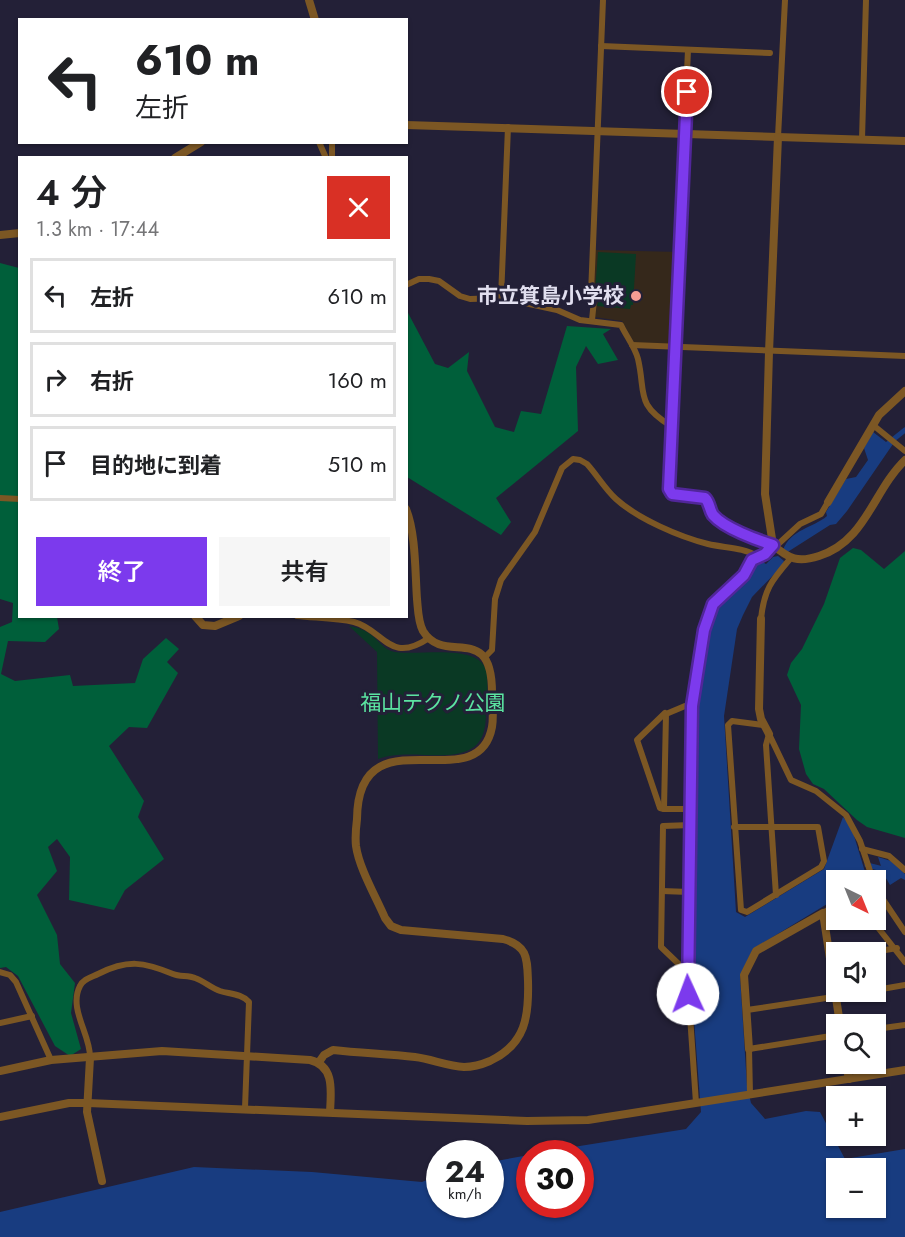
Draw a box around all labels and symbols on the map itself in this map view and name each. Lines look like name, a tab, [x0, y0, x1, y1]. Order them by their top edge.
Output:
pin	[661, 66, 712, 117]
place label: 市立箕島小学校	[477, 281, 624, 311]
marker: 市立箕島小学校	[629, 289, 643, 303]
park label: 福山テクノ公園	[360, 688, 506, 718]
north arrow	[826, 870, 886, 930]
position arrow	[656, 962, 720, 1026]
speed limit sign: 30	[516, 1140, 594, 1218]

